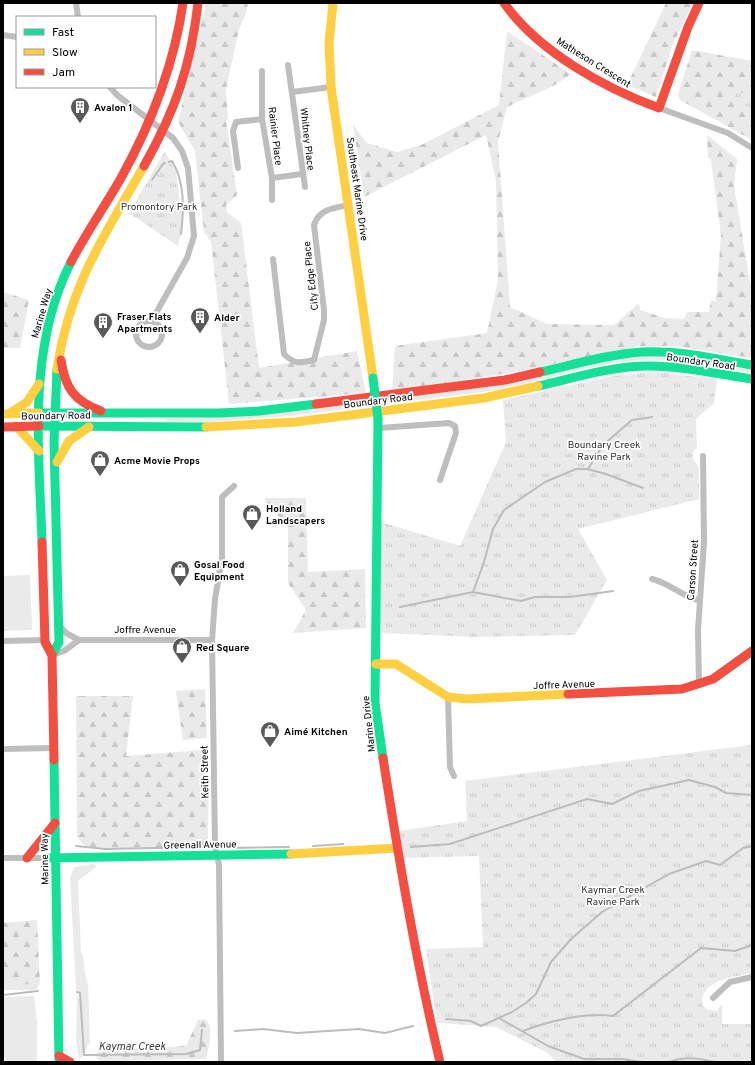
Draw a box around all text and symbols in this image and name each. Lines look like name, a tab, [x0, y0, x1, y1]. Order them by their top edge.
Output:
legend	[16, 16, 156, 88]
text: Fast	[52, 25, 74, 41]
street label: Matheson Crescent	[554, 35, 633, 92]
text: Slow	[52, 45, 78, 61]
text: Jam	[52, 65, 75, 81]
building icon: Avalon 1	[69, 96, 91, 124]
place label: Avalon 1	[94, 102, 132, 115]
street label: Rainier Place	[264, 106, 285, 166]
street label: Whitney Place	[296, 107, 317, 171]
street label: Southeast Marine Drive	[343, 137, 370, 242]
park label: Promontory Park	[121, 201, 197, 214]
street label: City Edge Place	[301, 240, 322, 311]
street label: Marine Way	[29, 287, 56, 340]
building icon: Alder	[189, 306, 211, 334]
building icon: Fraser Flats Apartments	[92, 311, 114, 339]
place label: Fraser Flats Apartments	[117, 311, 172, 336]
place label: Alder	[214, 312, 240, 325]
street label: Boundary Road	[665, 351, 736, 374]
street label: Boundary Road	[343, 391, 413, 412]
street label: Boundary Road	[21, 409, 91, 424]
park label: Boundary Creek Ravine Park	[568, 439, 640, 464]
shop icon: Acme Movie Props	[89, 449, 111, 477]
place label: Acme Movie Props	[114, 455, 200, 468]
shop icon: Holland Landscapers	[241, 503, 263, 531]
place label: Holland Landscapers	[266, 503, 325, 528]
street label: Carson Street	[685, 539, 702, 601]
shop icon: Gosal Food Equipment	[169, 559, 191, 587]
place label: Gosal Food Equipment	[194, 559, 244, 584]
street label: Joffre Avenue	[114, 624, 176, 637]
shop icon: Red Square	[171, 636, 193, 664]
place label: Red Square	[196, 642, 250, 655]
street label: Joffre Avenue	[533, 678, 595, 693]
street label: Marine Drive	[360, 695, 379, 753]
shop icon: Aimé Kitchen	[259, 720, 281, 748]
place label: Aimé Kitchen	[284, 726, 348, 739]
street label: Keith Street	[199, 745, 212, 799]
street label: Marine Way	[39, 833, 52, 885]
street label: Greenall Avenue	[163, 838, 237, 853]
park label: Kaymar Creek Ravine Park	[581, 884, 645, 909]
water label: Kaymar Creek	[99, 1040, 166, 1054]

